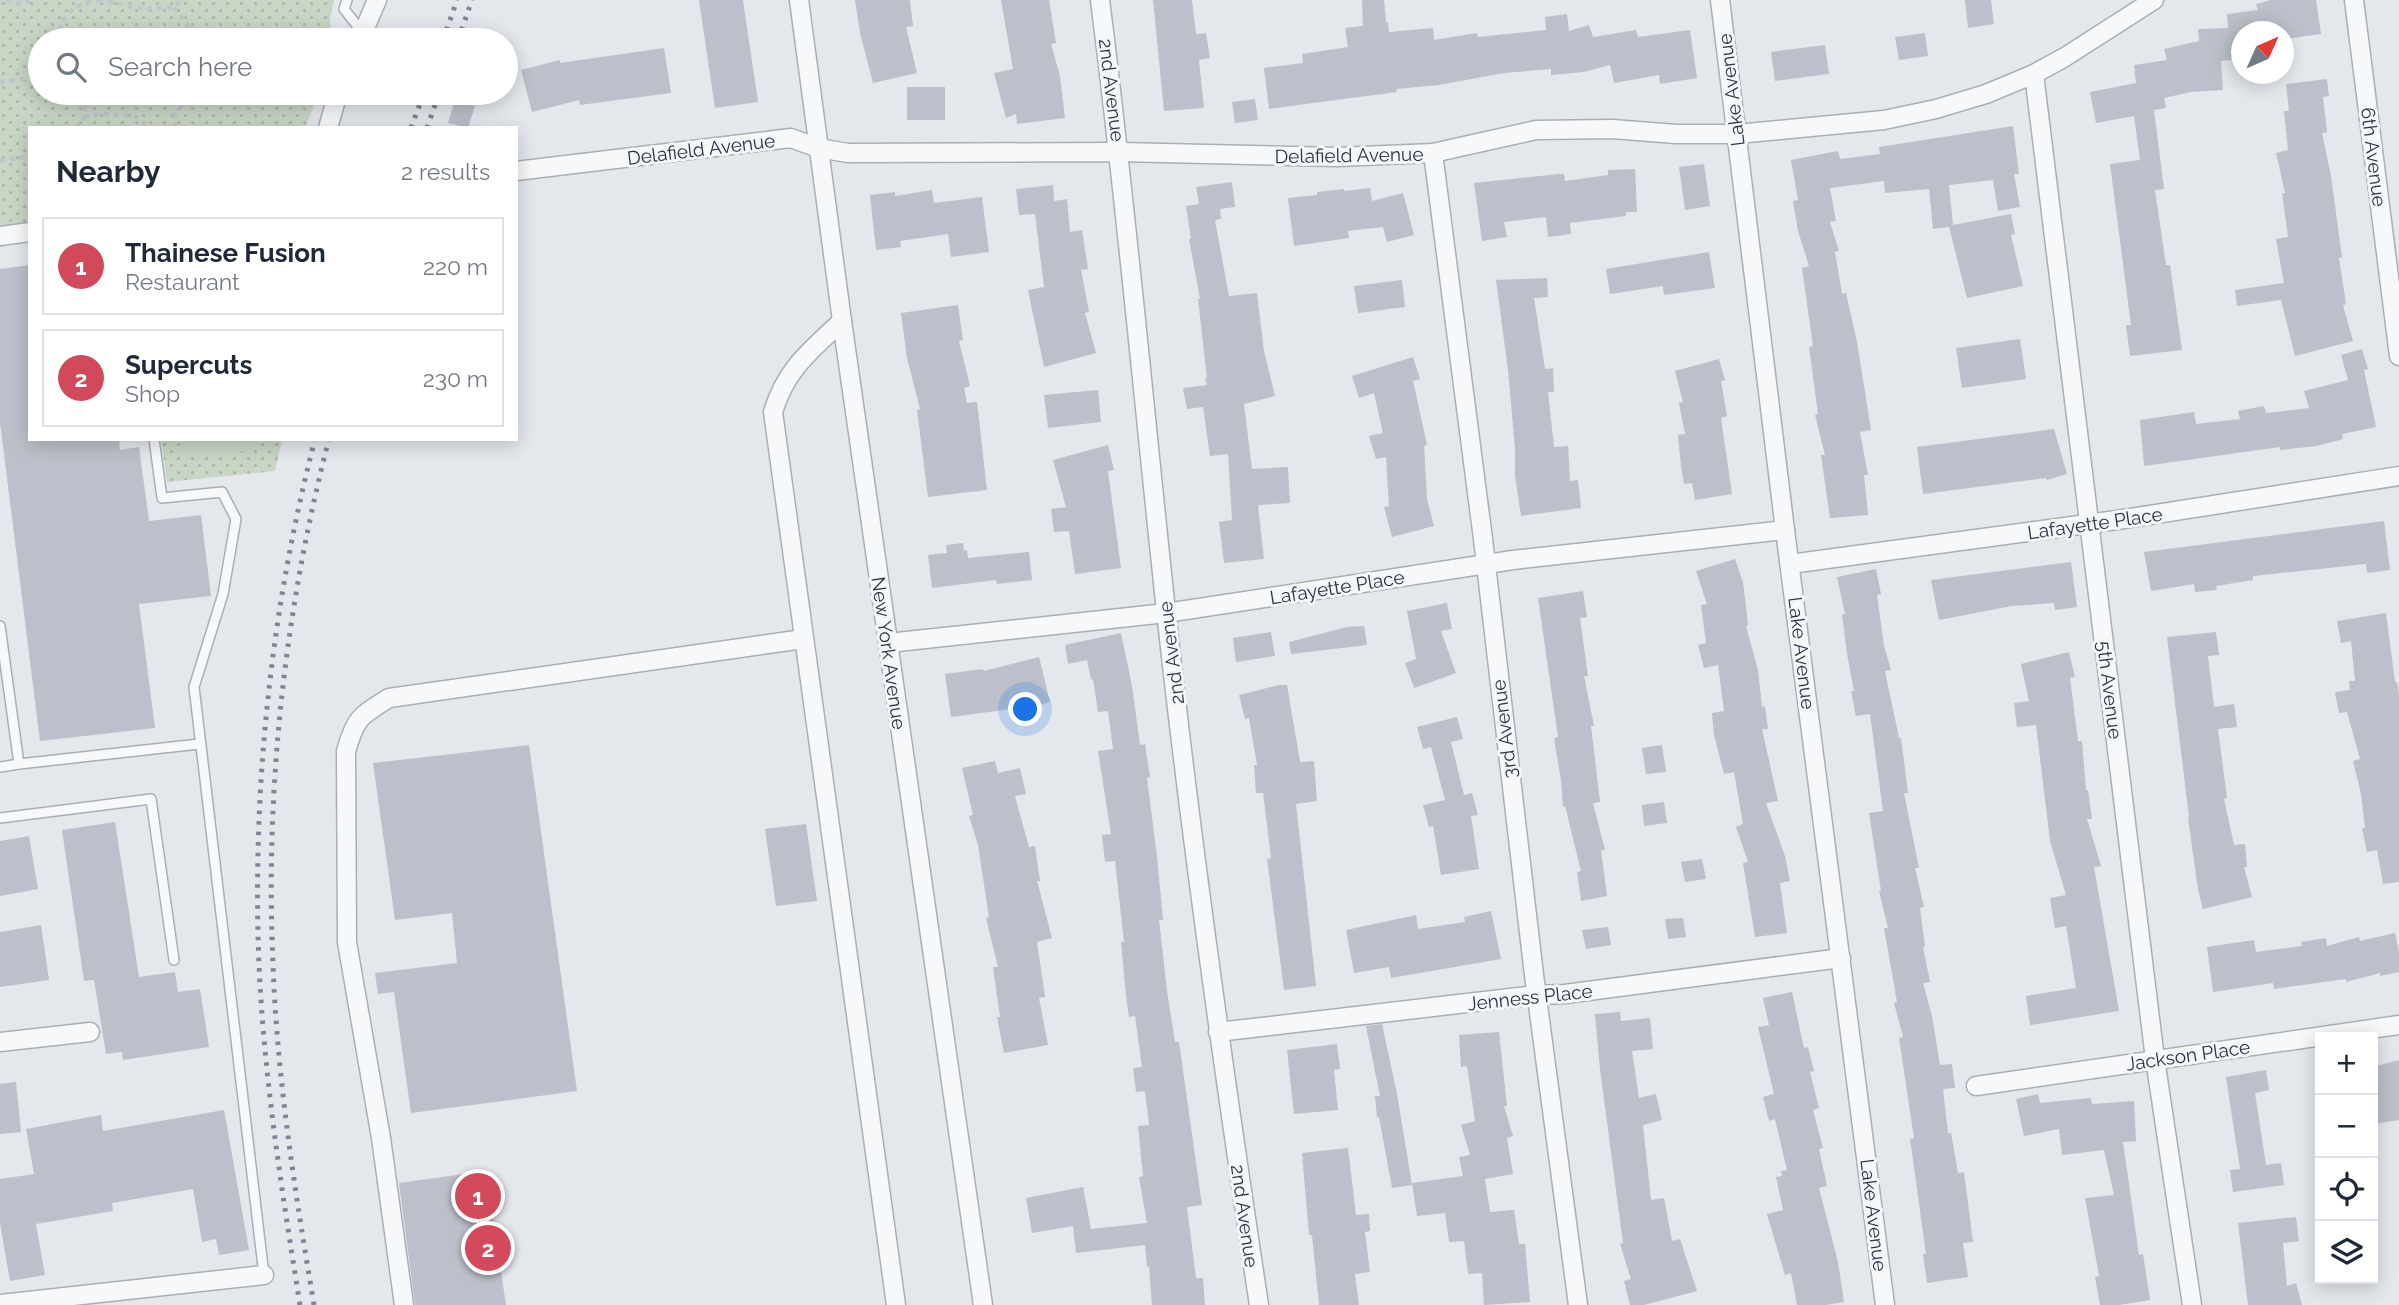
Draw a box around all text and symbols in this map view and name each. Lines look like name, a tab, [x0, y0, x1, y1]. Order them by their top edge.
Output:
north arrow	[2231, 21, 2294, 84]
search box	[28, 28, 518, 105]
street label: Lake Avenue	[1713, 33, 1749, 147]
street label: 2nd Avenue	[1095, 37, 1129, 143]
icon: search	[52, 48, 90, 86]
text: Search here	[108, 52, 252, 82]
street label: 6th Avenue	[2357, 106, 2391, 208]
street label: Delafield Avenue	[626, 129, 776, 169]
street label: Delafield Avenue	[1274, 143, 1424, 167]
text: Nearby	[56, 154, 160, 189]
text: 2 results	[401, 158, 490, 185]
text: Thainese Fusion	[125, 238, 326, 268]
text: 1	[75, 253, 87, 280]
text: 220 m	[423, 253, 488, 280]
text: Restaurant	[125, 268, 240, 295]
text: Supercuts	[125, 350, 252, 380]
text: 2	[75, 365, 87, 392]
text: 230 m	[423, 365, 488, 392]
text: Shop	[125, 380, 180, 407]
street label: Lafayette Place	[2026, 503, 2164, 543]
street label: Lafayette Place	[1268, 565, 1406, 609]
street label: New York Avenue	[867, 575, 911, 731]
street label: Lake Avenue	[1784, 596, 1820, 710]
street label: 2nd Avenue	[1154, 600, 1188, 706]
street label: 5th Avenue	[2093, 640, 2127, 740]
street label: 3rd Avenue	[1487, 678, 1521, 780]
your location	[1008, 692, 1042, 726]
street label: Jenness Place	[1466, 980, 1594, 1014]
map controls	[2315, 1032, 2378, 1284]
button: +	[2315, 1032, 2378, 1095]
street label: Jackson Place	[2125, 1035, 2251, 1075]
button: −	[2315, 1095, 2378, 1158]
street label: Lake Avenue	[1856, 1158, 1892, 1272]
button: locate	[2315, 1158, 2378, 1221]
street label: 2nd Avenue	[1227, 1163, 1263, 1269]
pin: 1	[455, 1170, 501, 1222]
button: layers	[2315, 1221, 2378, 1284]
pin: 2	[465, 1222, 511, 1274]

